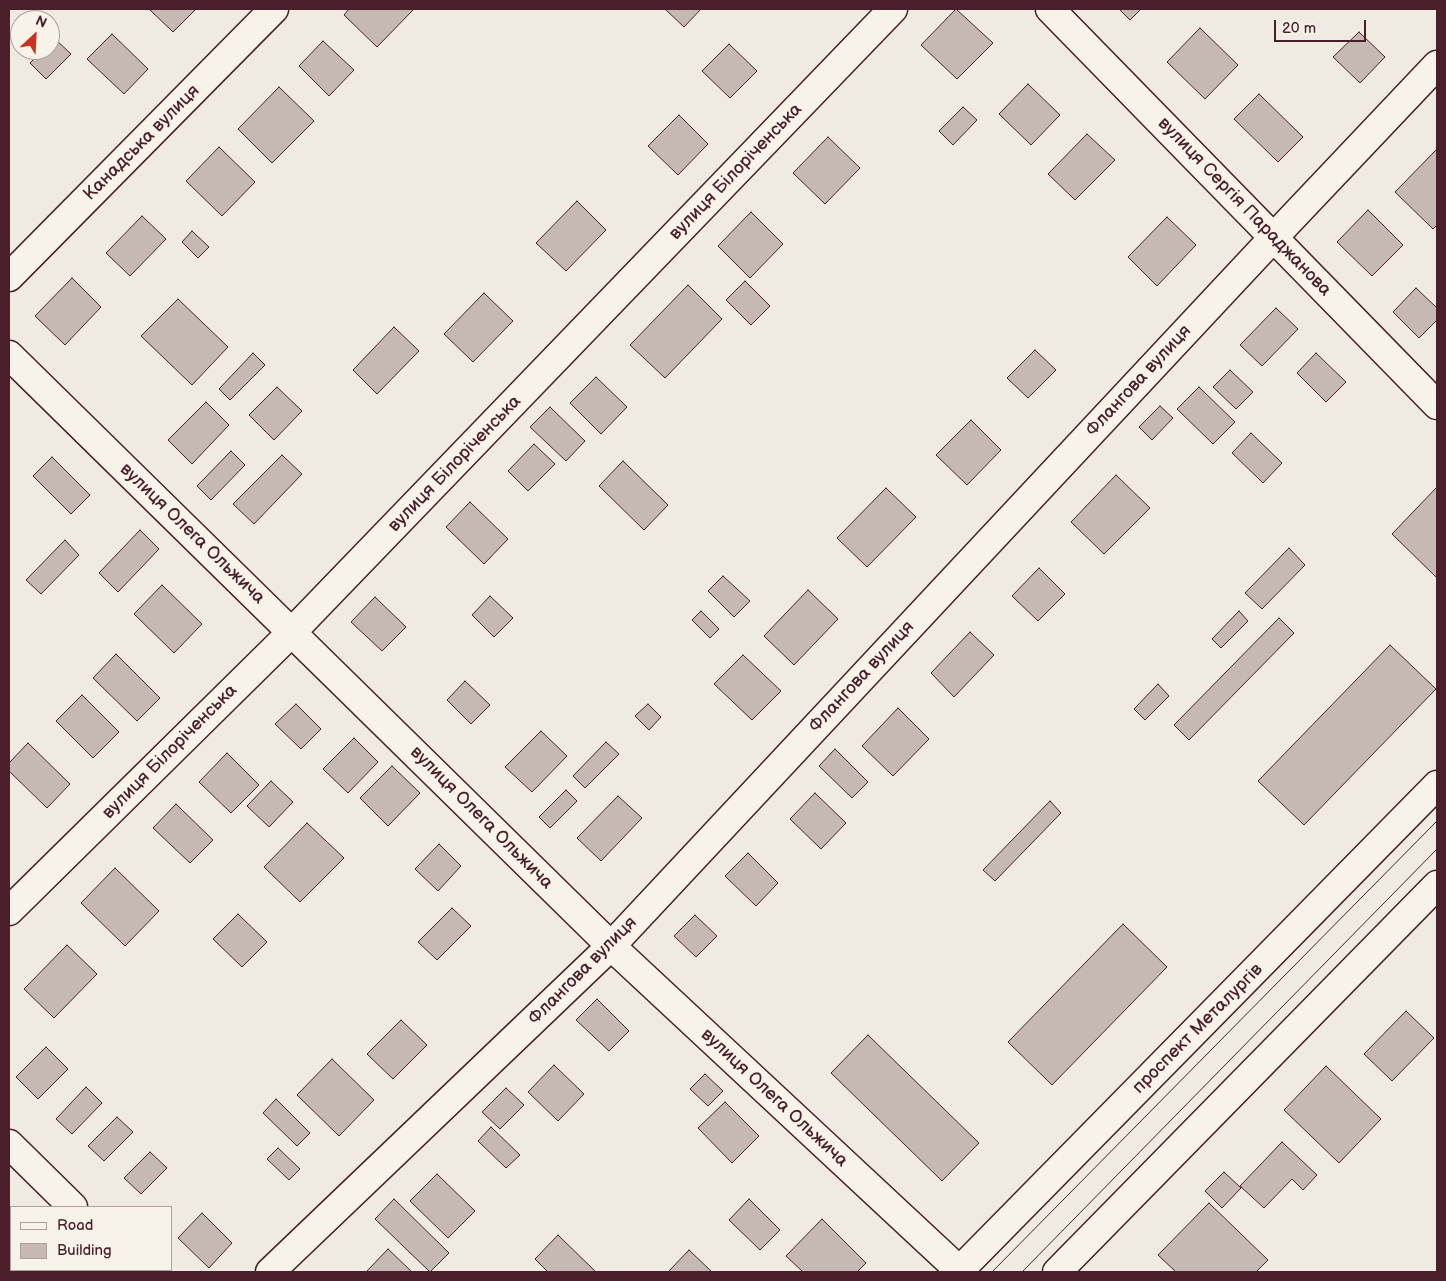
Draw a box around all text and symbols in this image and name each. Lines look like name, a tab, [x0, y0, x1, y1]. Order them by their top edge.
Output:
north arrow	[10, 10, 60, 60]
scale bar	[1276, 10, 1368, 42]
text: N	[33, 12, 49, 32]
text: 20 m	[1282, 19, 1316, 38]
street label: Канадська вулиця	[80, 81, 204, 205]
street label: вулиця Білоріченська	[665, 99, 807, 245]
street label: вулиця Сергія Параджанова	[1153, 113, 1335, 301]
street label: Флангова вулиця	[1082, 321, 1196, 441]
street label: вулиця Білоріченська	[384, 391, 526, 537]
street label: вулиця Олега Ольжича	[115, 459, 269, 609]
street label: Флангова вулиця	[805, 617, 919, 737]
street label: вулиця Білоріченська	[98, 680, 242, 824]
street label: вулиця Олега Ольжича	[405, 742, 557, 894]
street label: Флангова вулиця	[524, 912, 642, 1030]
street label: проспект Металургів	[1128, 959, 1268, 1099]
street label: вулиця Олега Ольжича	[696, 1024, 852, 1172]
legend	[10, 1206, 172, 1271]
text: Road	[57, 1216, 93, 1235]
text: Building	[57, 1241, 112, 1260]

